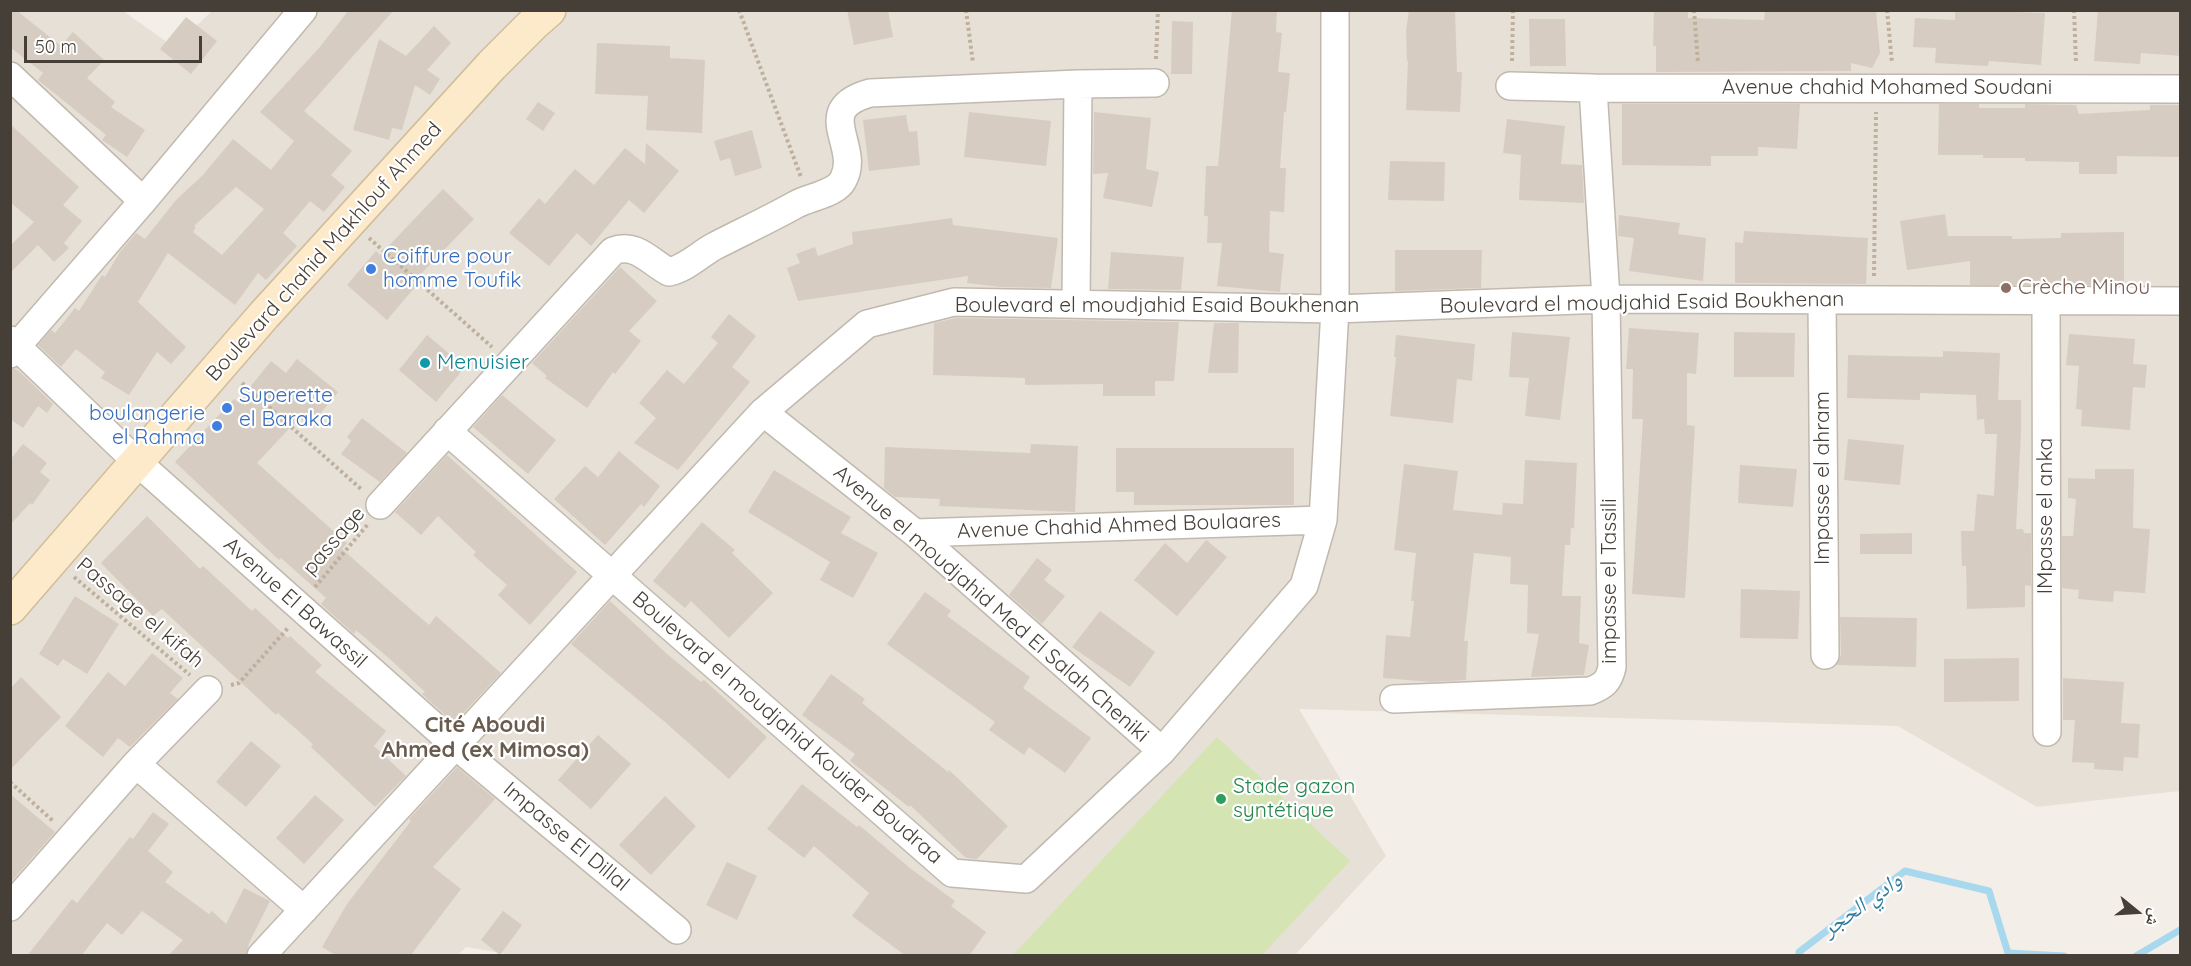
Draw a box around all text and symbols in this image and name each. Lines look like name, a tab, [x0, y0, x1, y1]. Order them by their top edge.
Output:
scale bar	[27, 24, 206, 62]
text: 50 m	[35, 35, 77, 58]
street label: Avenue chahid Mohamed Soudani	[1722, 75, 2052, 101]
street label: Boulevard chahid Makhlouf Ahmed	[201, 117, 447, 387]
place label: Coiffure pour homme Toufik	[383, 244, 522, 294]
marker: Coiffure pour homme Toufik	[364, 262, 378, 276]
place label: Crèche Minou	[2018, 275, 2150, 301]
marker: Crèche Minou	[1999, 281, 2013, 295]
street label: Boulevard el moudjahid Esaid Boukhenan	[1440, 287, 1844, 319]
street label: Boulevard el moudjahid Esaid Boukhenan	[955, 293, 1359, 319]
place label: Menuisier	[437, 350, 529, 376]
marker: Menuisier	[418, 356, 432, 370]
place label: Superette el Baraka	[239, 383, 333, 433]
street label: Impasse el ahram	[1810, 391, 1836, 565]
place label: boulangerie el Rahma	[89, 401, 205, 451]
marker: Superette el Baraka	[220, 401, 234, 415]
marker: boulangerie el Rahma	[210, 419, 224, 433]
street label: IMpasse el anka	[2033, 438, 2059, 594]
street label: Avenue el moudjahid Med El Salah Cheniki	[828, 460, 1154, 748]
street label: impasse el Tassili	[1597, 498, 1623, 664]
street label: passage	[297, 502, 371, 580]
street label: Avenue Chahid Ahmed Boulaares	[957, 508, 1281, 544]
street label: Avenue El Bawassil	[218, 532, 372, 674]
street label: Passage el kifah	[71, 552, 209, 674]
street label: Boulevard el moudjahid Kouider Boudraa	[627, 586, 947, 870]
district label: Cité Aboudi Ahmed (ex Mimosa)	[381, 712, 589, 764]
place label: Stade gazon syntétique	[1233, 774, 1355, 824]
street label: Impasse El Dillal	[498, 777, 634, 897]
marker: Stade gazon syntétique	[1214, 792, 1228, 806]
water label: وادي الحجر	[1817, 867, 1907, 943]
north arrow	[2107, 882, 2167, 942]
text: ش	[2142, 906, 2166, 929]

